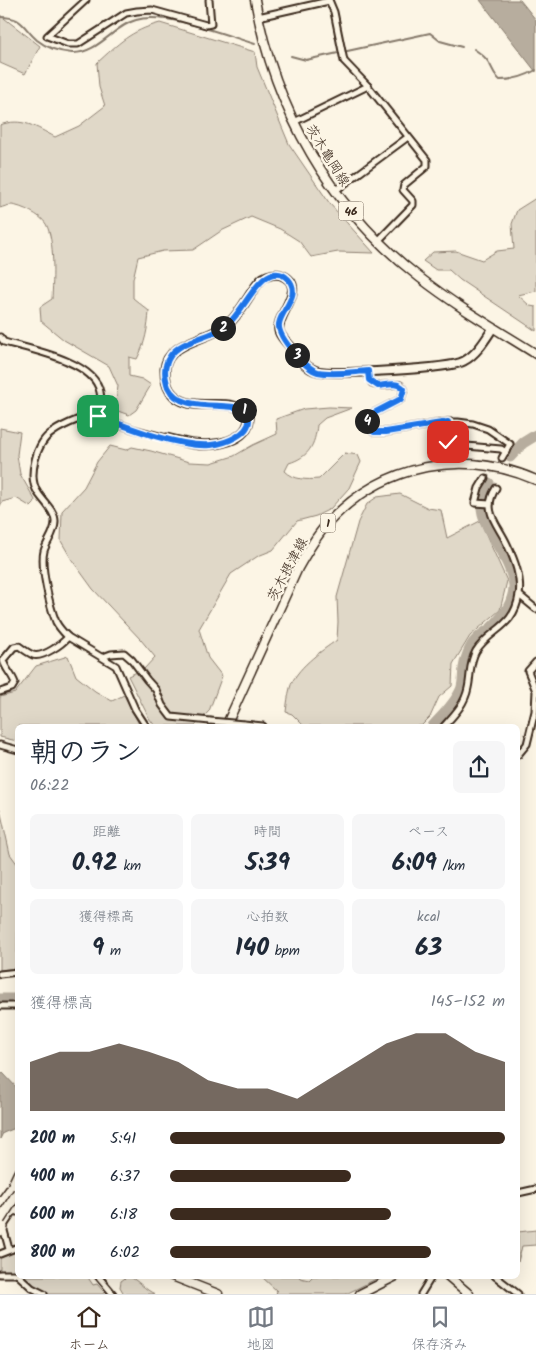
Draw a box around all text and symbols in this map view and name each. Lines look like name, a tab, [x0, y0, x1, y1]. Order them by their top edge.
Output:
street label: 茨木亀岡線	[299, 120, 355, 191]
road number: 46	[338, 202, 364, 220]
pin: 2	[210, 316, 236, 340]
text: 2	[219, 317, 228, 339]
pin: 3	[284, 342, 310, 368]
text: 3	[294, 344, 301, 366]
pin	[77, 395, 119, 437]
pin: 1	[232, 398, 256, 422]
text: 1	[242, 399, 247, 421]
icon: arrive	[84, 402, 112, 430]
pin: 4	[354, 408, 380, 434]
text: 4	[364, 410, 371, 432]
pin	[427, 421, 469, 463]
icon: check	[434, 428, 462, 456]
road number: 1	[320, 514, 336, 532]
street label: 茨木摂津線	[262, 533, 314, 606]
text: 朝のラン	[30, 731, 142, 776]
button: share	[453, 741, 505, 793]
text: 06:22	[30, 773, 69, 798]
text: 距離	[93, 821, 121, 843]
text: 時間	[254, 821, 282, 843]
text: ペース	[408, 821, 449, 843]
text: 0.92	[72, 843, 118, 883]
text: 5:39	[245, 843, 290, 883]
text: 6:09	[392, 843, 437, 883]
text: km	[118, 855, 141, 877]
text: /km	[437, 855, 465, 877]
text: 獲得標高	[79, 906, 135, 928]
text: 心拍数	[247, 906, 289, 928]
text: kcal	[417, 906, 440, 928]
text: 9	[92, 928, 104, 968]
text: 140	[235, 928, 269, 968]
text: 63	[415, 928, 442, 968]
text: m	[104, 940, 121, 962]
text: bpm	[269, 940, 300, 962]
text: 145–152 m	[431, 989, 505, 1014]
text: 獲得標高	[30, 991, 94, 1016]
text: 200 m	[30, 1126, 75, 1151]
text: 5:41	[110, 1126, 136, 1151]
text: 400 m	[30, 1164, 74, 1189]
text: 6:37	[110, 1164, 139, 1189]
text: 600 m	[30, 1202, 74, 1227]
text: 6:18	[110, 1202, 138, 1227]
text: 800 m	[30, 1240, 75, 1265]
text: 6:02	[110, 1240, 140, 1265]
tab: ホーム	[68, 1303, 110, 1356]
tab: 地図	[247, 1303, 275, 1356]
tab: 保存済み	[412, 1303, 468, 1356]

